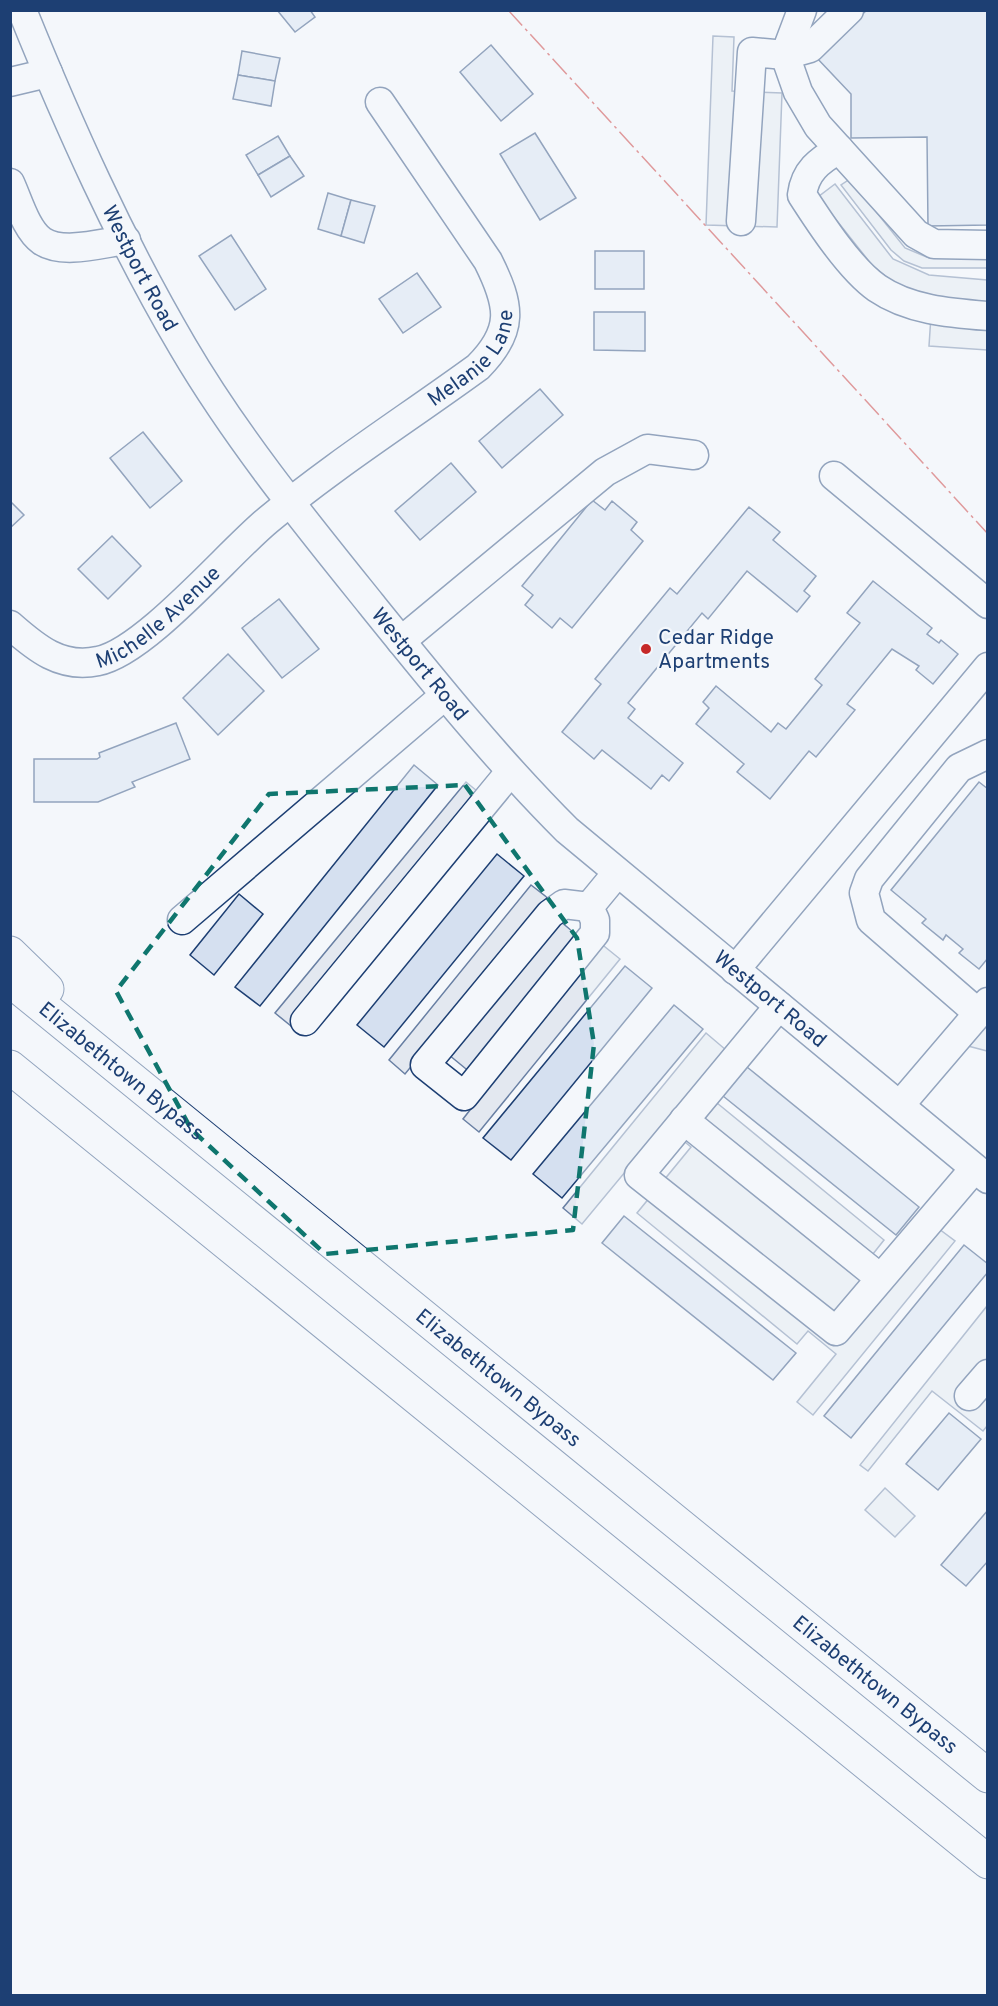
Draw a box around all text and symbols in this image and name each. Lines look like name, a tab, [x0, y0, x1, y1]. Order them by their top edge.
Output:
street label: Westport Road	[95, 201, 183, 337]
street label: Melanie Lane	[423, 309, 520, 414]
street label: Michelle Avenue	[93, 561, 227, 676]
street label: Westport Road	[364, 603, 473, 727]
place label: Cedar Ridge Apartments	[658, 625, 774, 676]
marker: Cedar Ridge Apartments	[639, 642, 653, 656]
street label: Westport Road	[707, 945, 832, 1054]
street label: Elizabethtown Bypass	[32, 997, 209, 1148]
street label: Elizabethtown Bypass	[409, 1303, 586, 1454]
street label: Elizabethtown Bypass	[786, 1610, 963, 1761]

